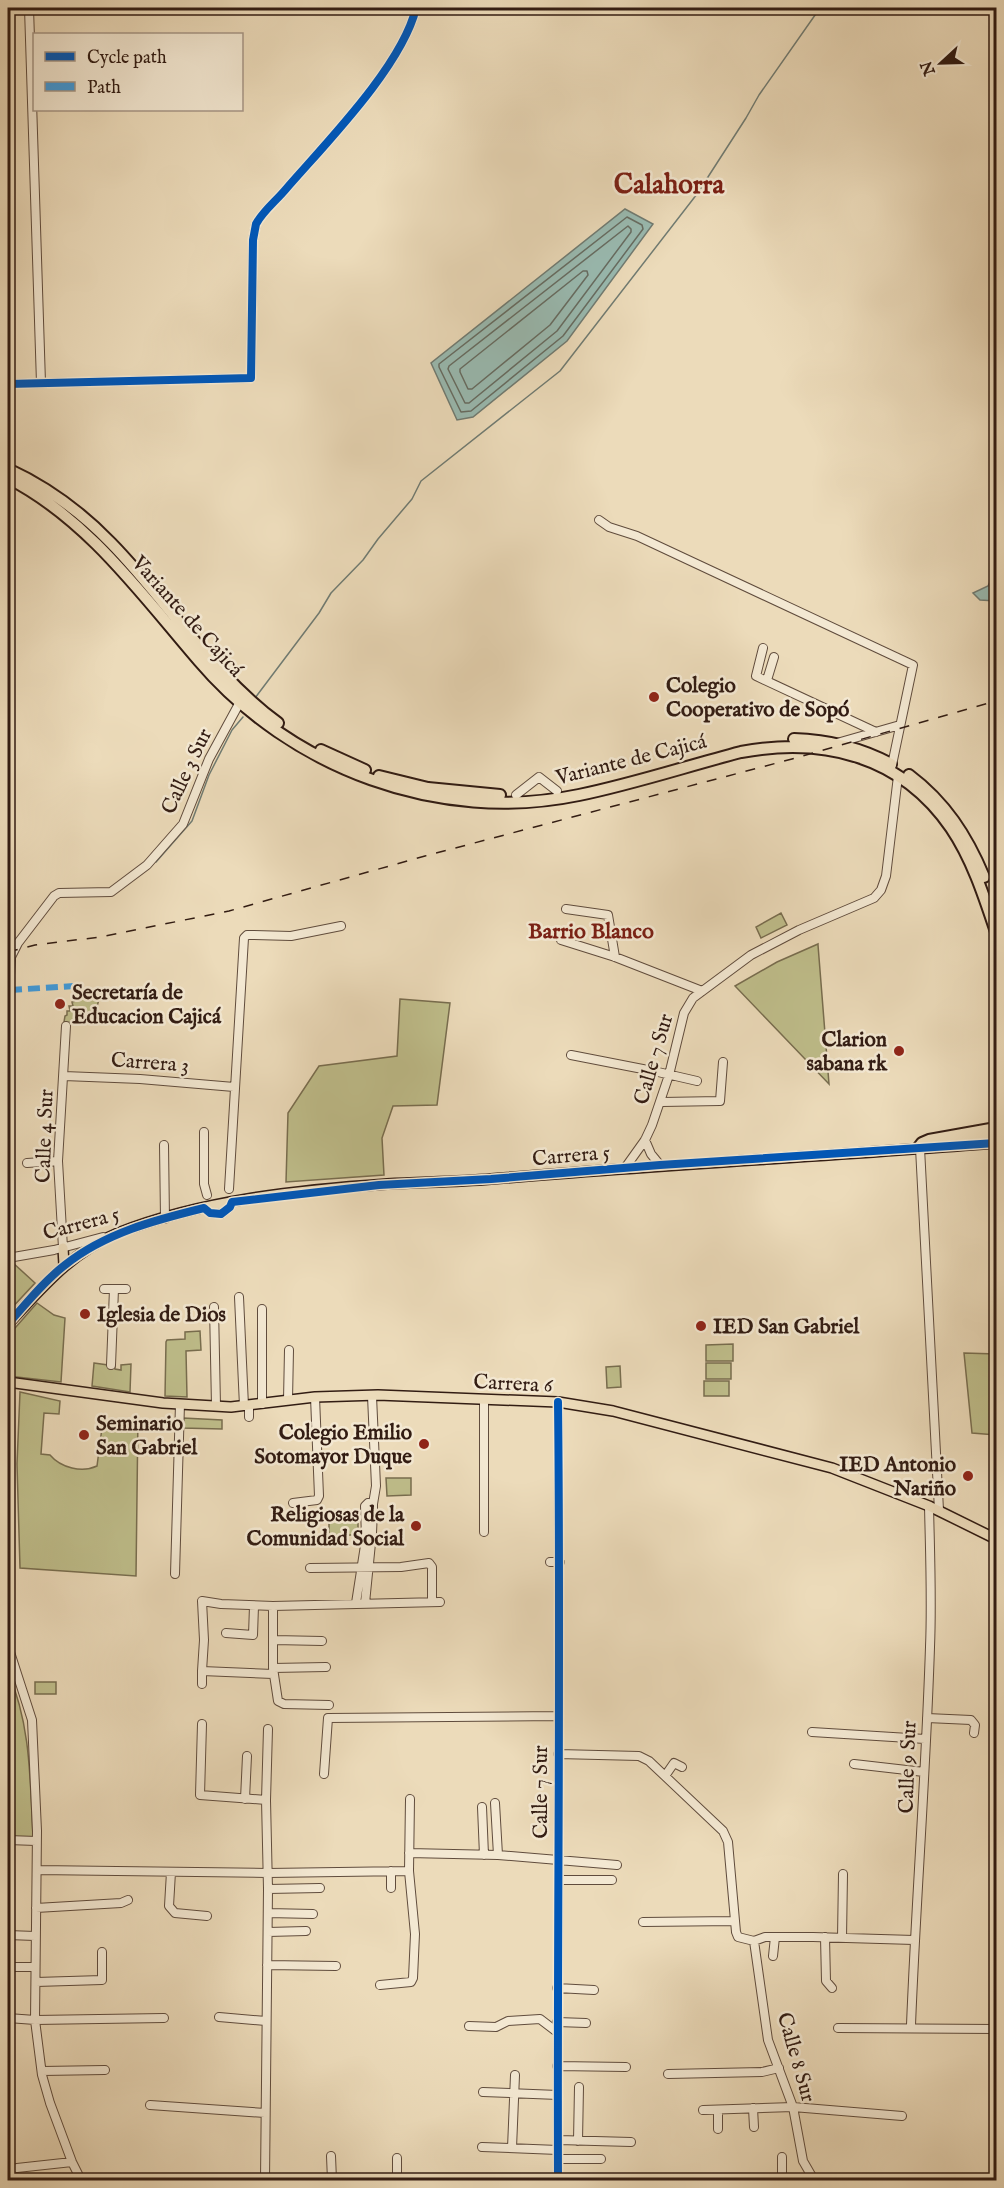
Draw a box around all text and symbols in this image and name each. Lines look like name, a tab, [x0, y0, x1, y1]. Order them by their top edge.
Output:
legend	[33, 33, 243, 111]
north arrow	[911, 33, 971, 93]
text: Cycle path	[87, 47, 167, 70]
text: N	[917, 58, 941, 79]
text: Path	[87, 77, 121, 100]
district label: Calahorra	[614, 169, 725, 203]
street label: Variante de Cajicá	[124, 550, 249, 684]
place label: Colegio Cooperativo de Sopó	[666, 673, 850, 724]
marker: Colegio Cooperativo de Sopó	[647, 690, 661, 704]
street label: Calle 3 Sur	[156, 724, 219, 819]
street label: Variante de Cajicá	[552, 728, 711, 792]
district label: Barrio Blanco	[528, 918, 654, 946]
place label: Secretaría de Educacion Cajicá	[72, 980, 222, 1031]
marker: Secretaría de Educacion Cajicá	[53, 997, 67, 1011]
street label: Calle 7 Sur	[629, 1010, 680, 1108]
place label: Clarion sabana rk	[807, 1027, 888, 1078]
marker: Clarion sabana rk	[892, 1044, 906, 1058]
street label: Carrera 3	[110, 1047, 190, 1080]
street label: Calle 4 Sur	[30, 1088, 61, 1183]
street label: Carrera 5	[531, 1140, 612, 1173]
street label: Carrera 5	[40, 1201, 123, 1248]
place label: Iglesia de Dios	[97, 1302, 226, 1329]
marker: Iglesia de Dios	[78, 1307, 92, 1321]
place label: IED San Gabriel	[713, 1314, 860, 1341]
marker: IED San Gabriel	[694, 1319, 708, 1333]
street label: Carrera 6	[473, 1369, 554, 1400]
place label: Seminario San Gabriel	[96, 1411, 198, 1462]
place label: Colegio Emilio Sotomayor Duque	[254, 1420, 413, 1471]
marker: Seminario San Gabriel	[77, 1428, 91, 1442]
marker: Colegio Emilio Sotomayor Duque	[417, 1437, 431, 1451]
place label: IED Antonio Nariño	[839, 1452, 957, 1503]
marker: IED Antonio Nariño	[961, 1469, 975, 1483]
place label: Religiosas de la Comunidad Social	[246, 1502, 405, 1553]
marker: Religiosas de la Comunidad Social	[409, 1519, 423, 1533]
street label: Calle 9 Sur	[893, 1720, 924, 1814]
street label: Calle 7 Sur	[528, 1745, 555, 1839]
street label: Calle 8 Sur	[770, 2010, 821, 2106]

